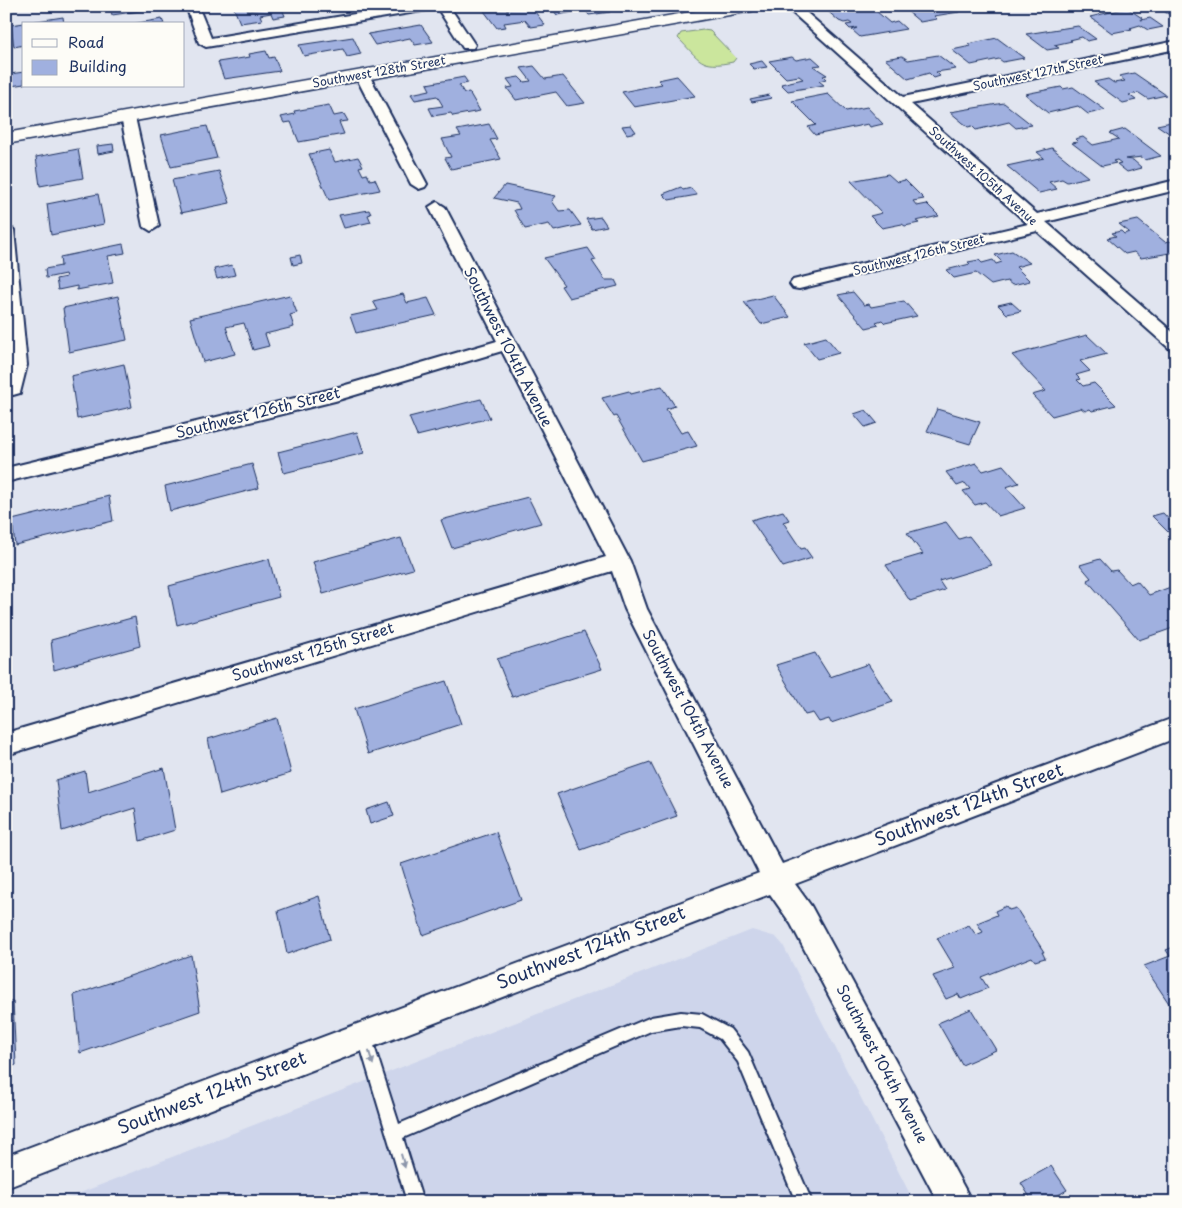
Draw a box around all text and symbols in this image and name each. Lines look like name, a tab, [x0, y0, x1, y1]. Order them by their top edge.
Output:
legend	[22, 22, 185, 88]
text: Road	[68, 30, 104, 53]
street label: Southwest 127th Street	[971, 49, 1104, 95]
street label: Southwest 128th Street	[311, 50, 447, 92]
text: Building	[68, 54, 127, 77]
street label: Southwest 105th Avenue	[925, 122, 1042, 229]
street label: Southwest 126th Street	[851, 229, 986, 279]
street label: Southwest 104th Avenue	[459, 262, 560, 430]
street label: Southwest 126th Street	[173, 380, 342, 443]
street label: Southwest 125th Street	[229, 615, 396, 686]
street label: Southwest 104th Avenue	[638, 625, 741, 792]
street label: Southwest 124th Street	[870, 755, 1067, 852]
street label: Southwest 124th Street	[492, 898, 689, 995]
street label: Southwest 104th Avenue	[832, 980, 935, 1147]
street label: Southwest 124th Street	[113, 1043, 310, 1140]
one-way arrow	[368, 1050, 376, 1065]
one-way arrow	[399, 1154, 407, 1169]

